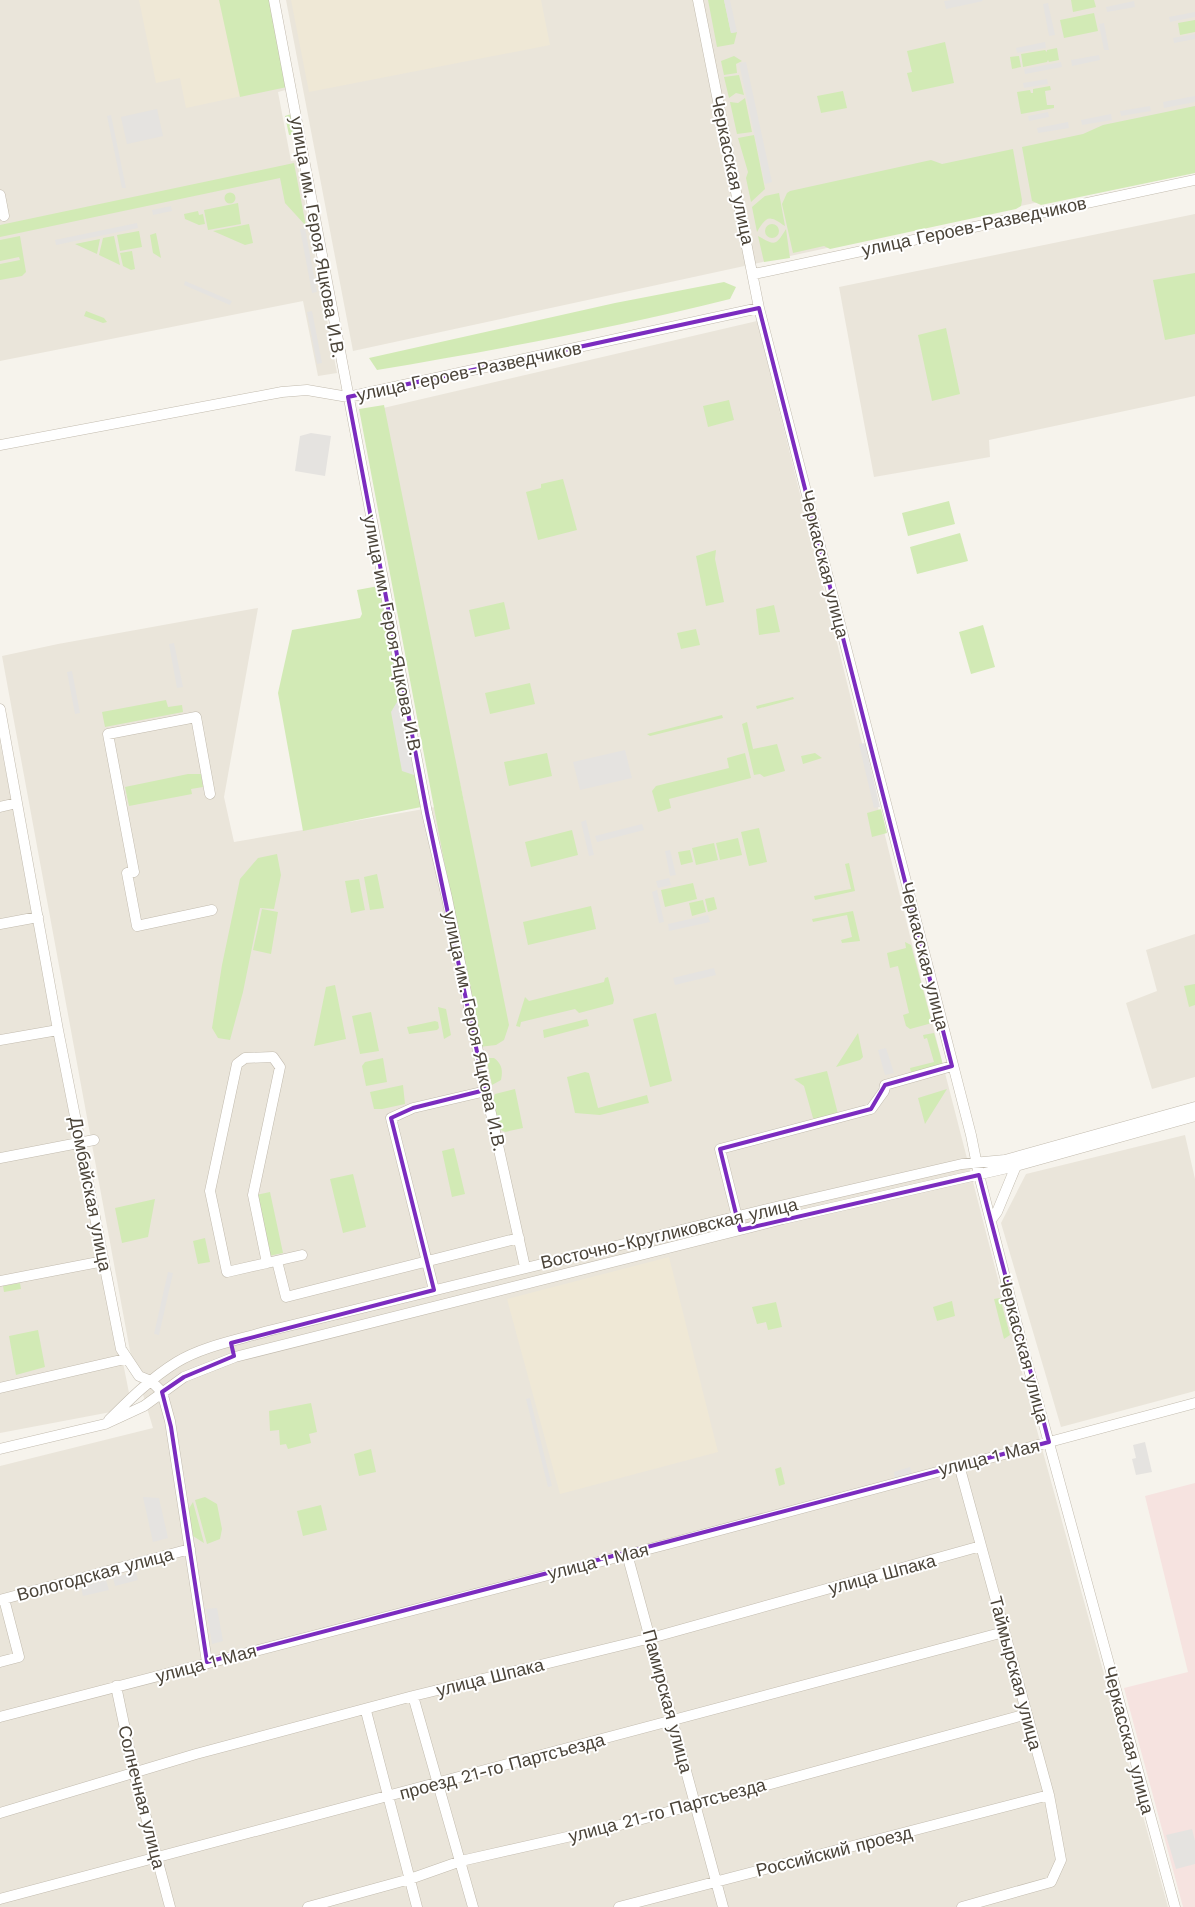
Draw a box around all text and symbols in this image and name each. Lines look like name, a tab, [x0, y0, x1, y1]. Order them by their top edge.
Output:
street label: Черкасская улица	[707, 94, 759, 247]
street label: улица им. Героя Яцкова И.В.	[286, 115, 350, 359]
street label: улица Героев-Разведчиков	[860, 192, 1088, 260]
street label: улица Героев-Разведчиков	[355, 337, 583, 405]
street label: Черкасская улица	[796, 488, 854, 641]
street label: улица им. Героя Яцкова И.В.	[359, 513, 427, 757]
street label: Черкасская улица	[896, 880, 954, 1033]
street label: улица им. Героя Яцкова И.В.	[439, 909, 511, 1153]
street label: Домбайская улица	[66, 1115, 116, 1274]
street label: Восточно-Кругликовская улица	[538, 1193, 801, 1273]
street label: Черкасская улица	[994, 1273, 1054, 1426]
street label: улица 1 Мая	[936, 1434, 1042, 1480]
street label: улица 1 Мая	[545, 1538, 651, 1584]
street label: Вологодская улица	[14, 1543, 177, 1605]
street label: улица Шпака	[826, 1549, 939, 1598]
street label: Таймырская улица	[985, 1594, 1047, 1753]
street label: Памирская улица	[639, 1627, 698, 1776]
street label: улица 1 Мая	[153, 1639, 259, 1687]
street label: улица Шпака	[434, 1653, 547, 1701]
street label: Черкасская улица	[1099, 1664, 1159, 1817]
street label: Солнечная улица	[114, 1723, 170, 1872]
street label: проезд 21-го Партсъезда	[397, 1728, 608, 1804]
street label: улица 21-го Партсъезда	[566, 1773, 769, 1846]
street label: Российский проезд	[754, 1821, 915, 1881]

